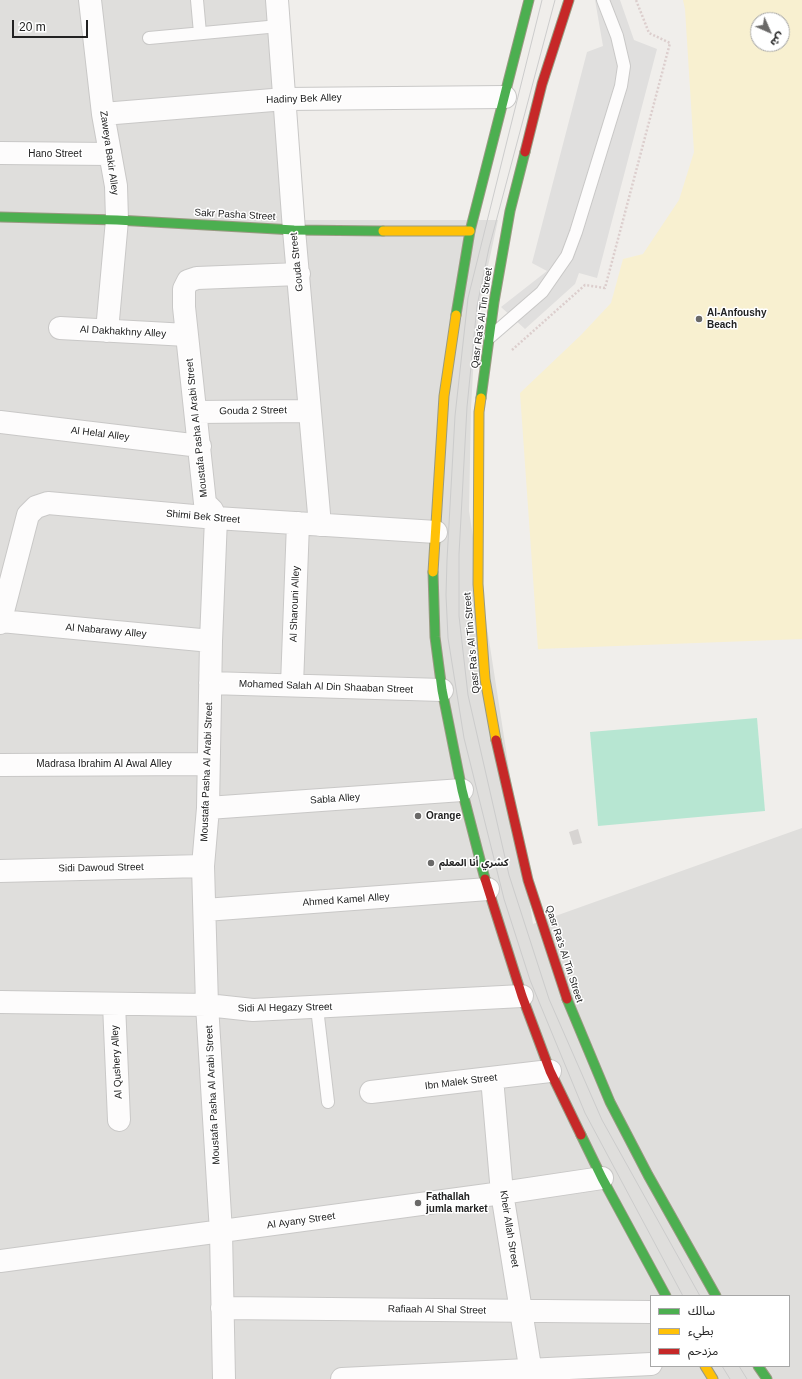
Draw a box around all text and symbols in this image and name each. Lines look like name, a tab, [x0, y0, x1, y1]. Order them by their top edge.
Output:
scale bar	[14, 12, 90, 38]
north arrow	[750, 12, 790, 52]
text: 20 m	[19, 20, 46, 34]
text: ش	[768, 30, 787, 49]
street label: Hadiny Bek Alley	[266, 92, 342, 106]
street label: Zaweya Bakir Alley	[97, 110, 121, 196]
street label: Hano Street	[28, 148, 82, 160]
street label: Sakr Pasha Street	[194, 207, 276, 223]
street label: Gouda Street	[288, 232, 306, 292]
street label: Qasr Ra's Al Tin Street	[469, 267, 495, 369]
place label: Al-Anfoushy Beach	[707, 307, 766, 330]
marker: Al-Anfoushy Beach	[694, 314, 704, 324]
street label: Al Dakhakhny Alley	[80, 324, 166, 340]
street label: Moustafa Pasha Al Arabi Street	[184, 358, 210, 498]
street label: Gouda 2 Street	[219, 404, 287, 418]
street label: Al Helal Alley	[70, 424, 130, 444]
street label: Shimi Bek Street	[165, 508, 241, 526]
street label: Al Sharouni Alley	[288, 566, 302, 642]
street label: Qasr Ra's Al Tin Street	[462, 592, 482, 694]
street label: Al Nabarawy Alley	[65, 621, 147, 641]
street label: Mohamed Salah Al Din Shaaban Street	[239, 678, 413, 696]
street label: Moustafa Pasha Al Arabi Street	[199, 702, 215, 842]
street label: Madrasa Ibrahim Al Awal Alley	[36, 758, 172, 770]
street label: Sabla Alley	[310, 791, 360, 807]
place label: Orange	[426, 810, 461, 822]
marker: Orange	[413, 811, 423, 821]
place label: كشري أنا المعلم	[439, 857, 509, 869]
marker: كشري أنا المعلم	[426, 858, 436, 868]
street label: Sidi Dawoud Street	[58, 861, 144, 875]
street label: Ahmed Kamel Alley	[302, 891, 390, 909]
street label: Qasr Ra's Al Tin Street	[543, 904, 585, 1004]
street label: Sidi Al Hegazy Street	[238, 1001, 332, 1015]
street label: Al Qushery Alley	[109, 1025, 125, 1099]
street label: Moustafa Pasha Al Arabi Street	[203, 1025, 223, 1165]
street label: Ibn Malek Street	[424, 1072, 498, 1092]
street label: Kheir Allah Street	[497, 1190, 521, 1268]
place label: Fathallah jumla market	[426, 1191, 488, 1214]
marker: Fathallah jumla market	[413, 1198, 423, 1208]
street label: Al Ayany Street	[266, 1210, 336, 1232]
legend	[650, 1295, 790, 1367]
street label: Rafiaah Al Shal Street	[388, 1303, 486, 1317]
text: سالك	[688, 1304, 715, 1318]
text: بطيء	[688, 1324, 714, 1338]
text: مزدحم	[688, 1344, 718, 1358]

